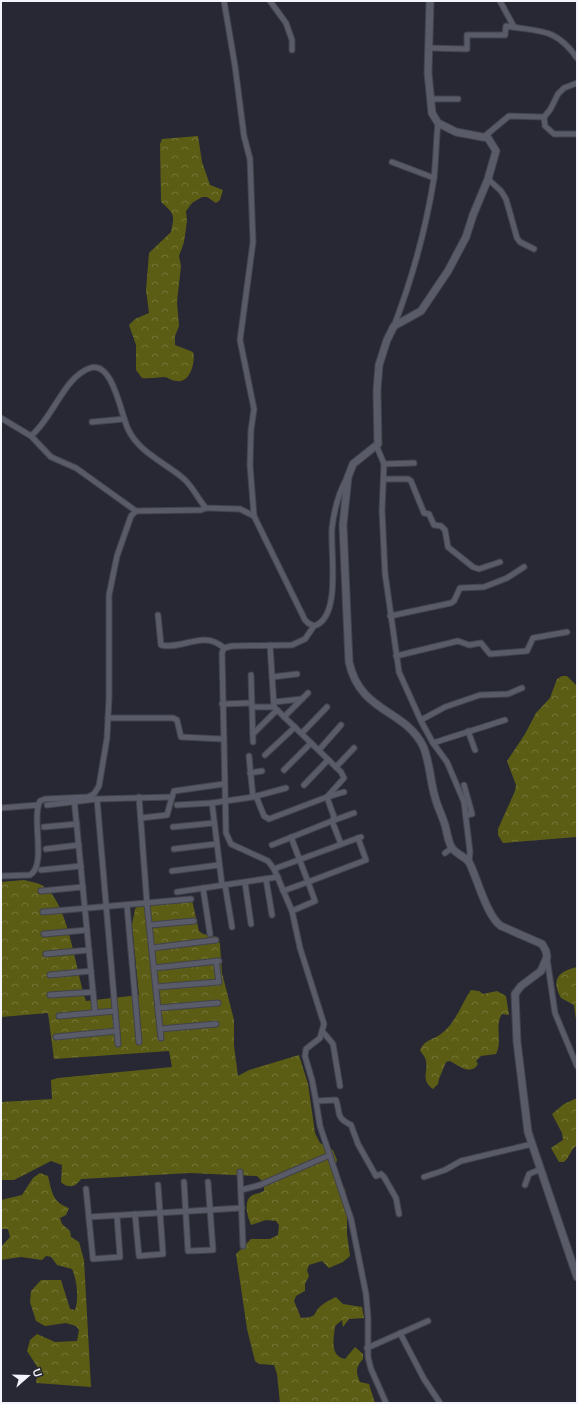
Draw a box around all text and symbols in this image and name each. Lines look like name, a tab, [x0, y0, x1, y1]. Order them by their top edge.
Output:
north arrow	[8, 1356, 48, 1396]
text: U	[29, 1366, 45, 1379]

